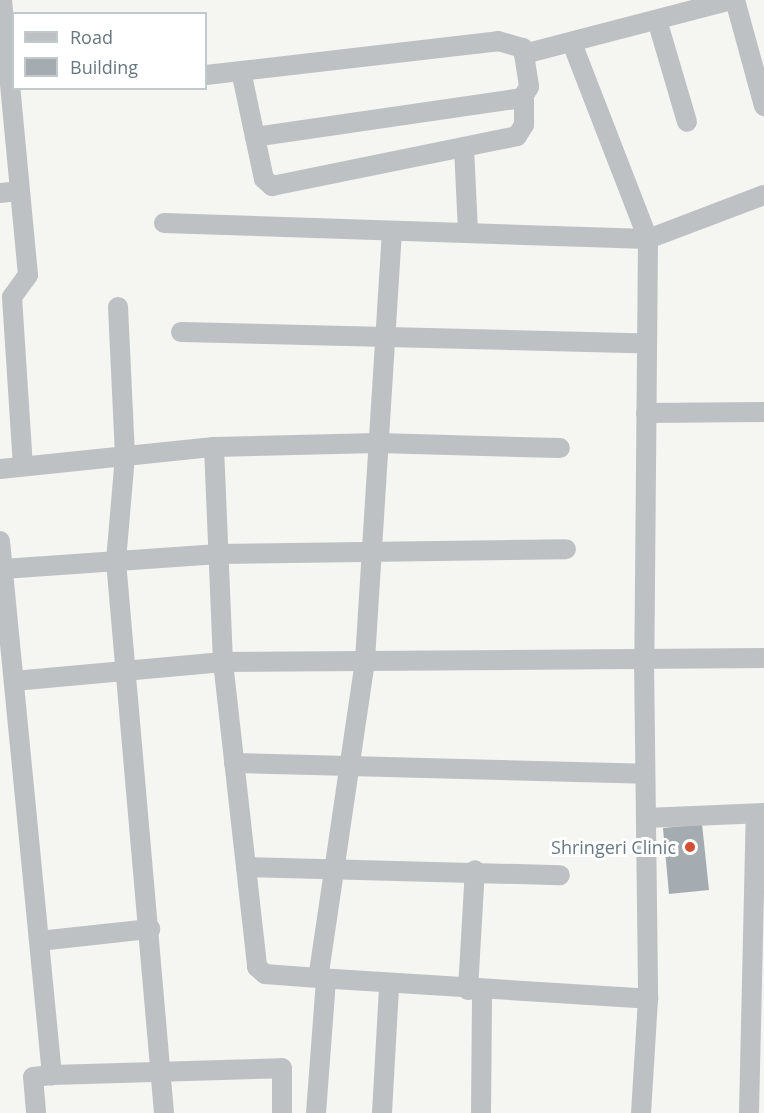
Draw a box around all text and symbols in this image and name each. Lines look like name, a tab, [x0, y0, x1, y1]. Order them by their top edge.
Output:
legend	[12, 12, 207, 90]
text: Road	[70, 25, 113, 49]
text: Building	[70, 55, 138, 79]
place label: Shringeri Clinic	[551, 836, 676, 858]
marker: Shringeri Clinic	[681, 838, 699, 856]

